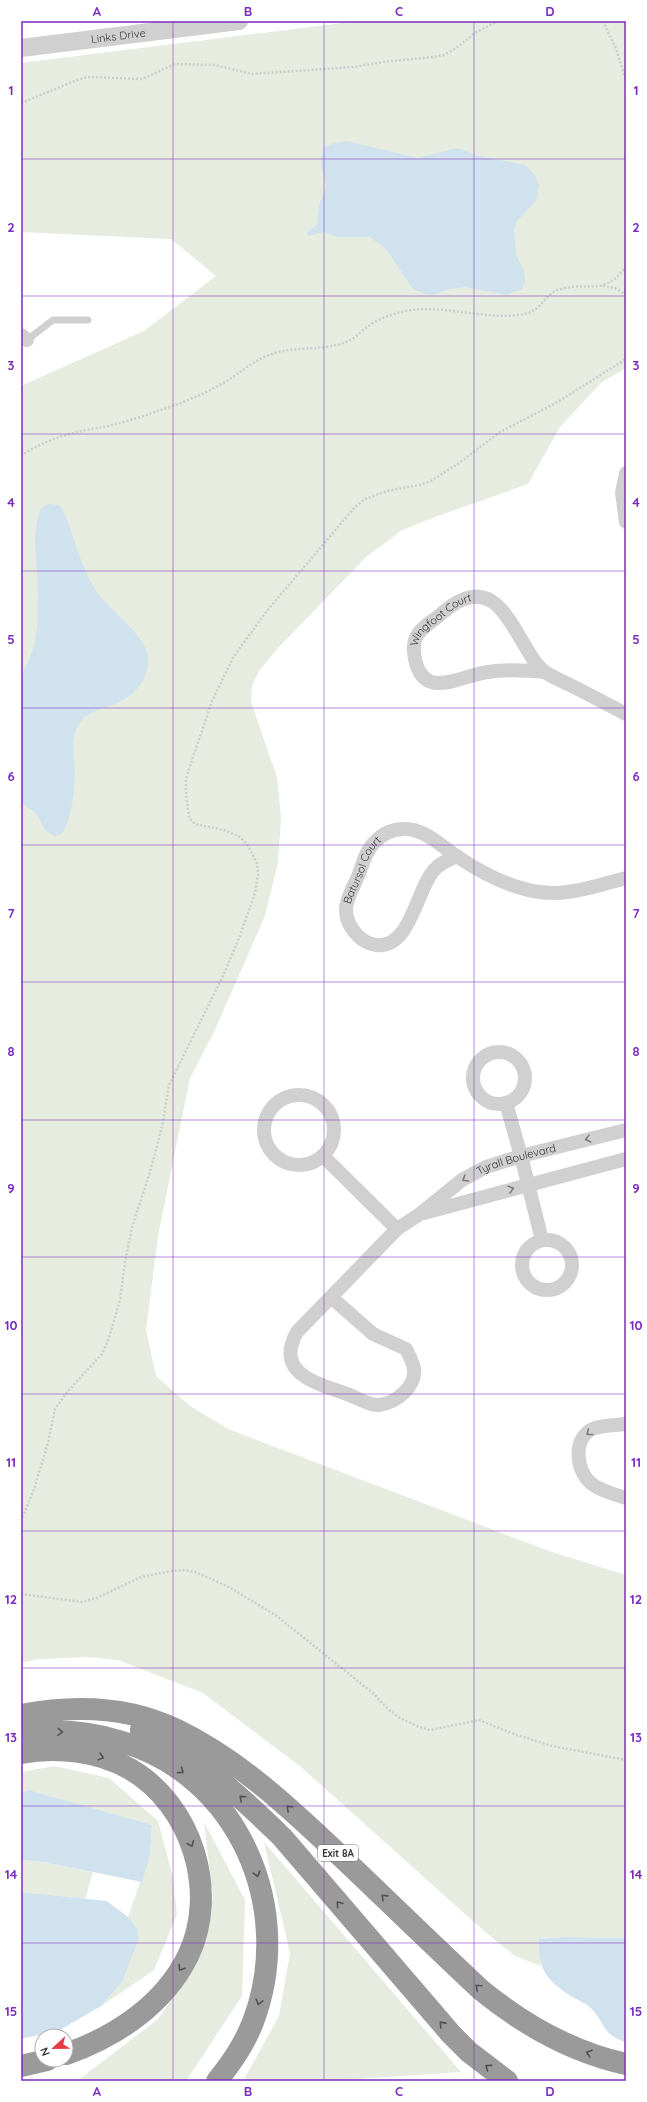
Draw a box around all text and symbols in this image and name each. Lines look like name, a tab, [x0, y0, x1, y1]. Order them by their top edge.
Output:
text: A	[93, 3, 102, 19]
text: B	[244, 3, 252, 19]
text: C	[395, 3, 403, 19]
text: D	[545, 3, 555, 19]
street label: Links Drive	[90, 26, 146, 46]
text: 1	[8, 82, 14, 98]
text: 1	[633, 82, 639, 98]
text: 2	[7, 219, 15, 235]
text: 2	[632, 219, 640, 235]
text: 3	[8, 357, 15, 373]
text: 3	[633, 357, 640, 373]
text: 4	[7, 494, 15, 510]
text: 4	[632, 494, 640, 510]
street label: Wingfoot Court	[407, 590, 473, 648]
text: 5	[7, 631, 15, 647]
text: 5	[632, 631, 640, 647]
text: 6	[7, 768, 15, 784]
text: 6	[632, 768, 640, 784]
street label: Batursol Court	[340, 833, 384, 905]
text: 7	[7, 905, 15, 921]
text: 7	[632, 905, 640, 921]
text: 8	[7, 1043, 15, 1059]
text: 8	[632, 1043, 640, 1059]
one-way arrow	[585, 1135, 591, 1143]
street label: Tyrall Boulevard	[474, 1141, 557, 1178]
one-way arrow	[462, 1174, 469, 1181]
text: 9	[7, 1180, 15, 1196]
text: 9	[632, 1180, 640, 1196]
one-way arrow	[507, 1185, 514, 1194]
text: 10	[4, 1317, 18, 1333]
text: 10	[629, 1317, 643, 1333]
one-way arrow	[586, 1428, 594, 1435]
text: 11	[6, 1454, 16, 1470]
text: 11	[631, 1454, 641, 1470]
text: 12	[5, 1591, 17, 1607]
text: 12	[630, 1591, 642, 1607]
one-way arrow	[57, 1727, 63, 1736]
text: 13	[5, 1729, 17, 1745]
text: 13	[630, 1729, 642, 1745]
one-way arrow	[97, 1752, 104, 1761]
one-way arrow	[177, 1766, 184, 1773]
one-way arrow	[239, 1795, 247, 1803]
one-way arrow	[286, 1805, 294, 1813]
one-way arrow	[187, 1840, 195, 1847]
road number: Exit 8A	[318, 1845, 358, 1861]
text: 14	[5, 1866, 18, 1882]
text: 14	[630, 1866, 643, 1882]
one-way arrow	[252, 1871, 261, 1878]
one-way arrow	[381, 1895, 389, 1902]
one-way arrow	[337, 1901, 344, 1909]
one-way arrow	[178, 1964, 185, 1971]
one-way arrow	[475, 1984, 483, 1992]
one-way arrow	[255, 1999, 264, 2006]
text: 15	[5, 2003, 17, 2019]
text: 15	[630, 2003, 642, 2019]
one-way arrow	[439, 2021, 446, 2029]
north arrow	[34, 2028, 74, 2068]
text: N	[37, 2045, 53, 2058]
one-way arrow	[585, 2049, 592, 2058]
one-way arrow	[485, 2064, 492, 2072]
text: A	[93, 2083, 102, 2099]
text: B	[244, 2083, 252, 2099]
text: C	[395, 2083, 403, 2099]
text: D	[545, 2083, 555, 2099]

